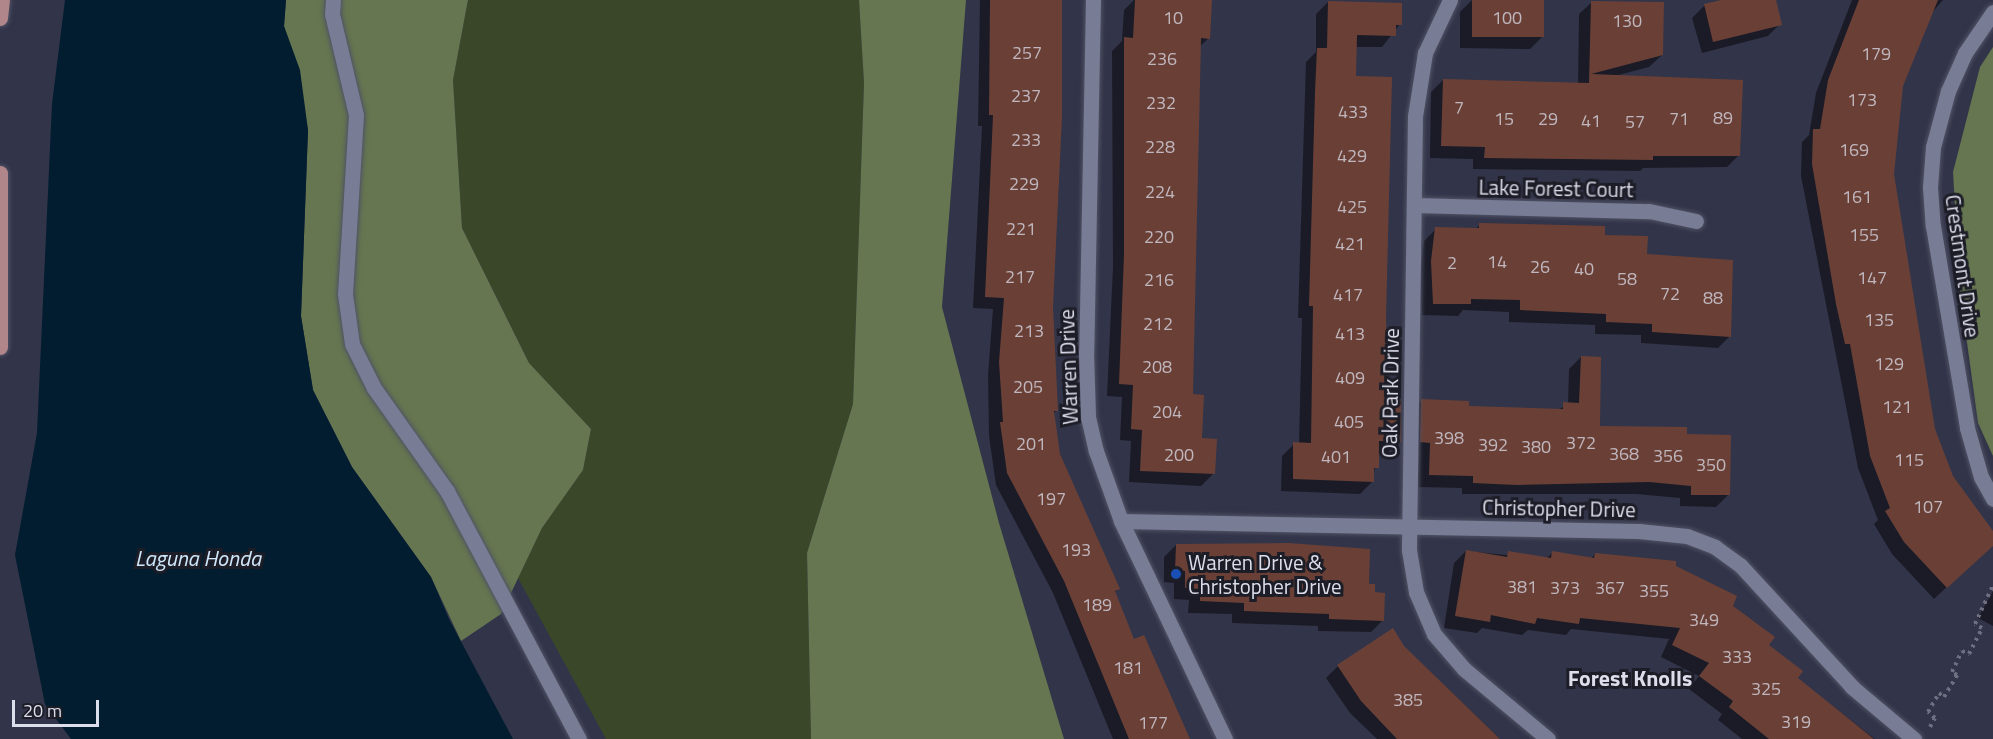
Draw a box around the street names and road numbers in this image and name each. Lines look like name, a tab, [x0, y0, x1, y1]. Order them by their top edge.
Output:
street label: Lake Forest Court	[1478, 174, 1634, 202]
street label: Crestmont Drive	[1941, 193, 1985, 339]
street label: Warren Drive	[1053, 309, 1083, 425]
street label: Oak Park Drive	[1376, 328, 1404, 458]
street label: Christopher Drive	[1482, 494, 1636, 522]

